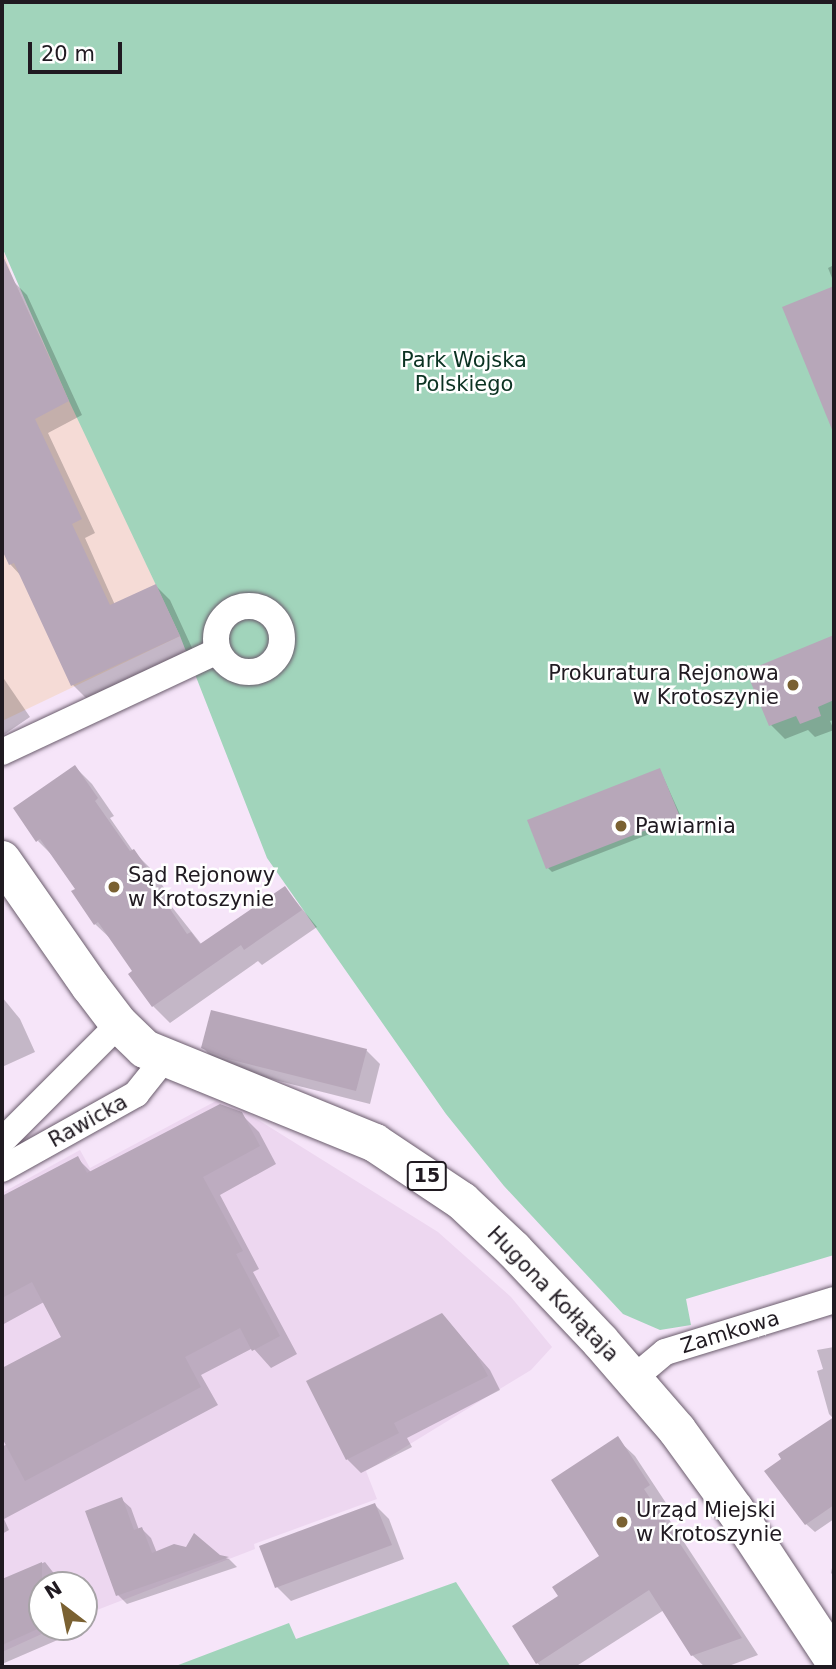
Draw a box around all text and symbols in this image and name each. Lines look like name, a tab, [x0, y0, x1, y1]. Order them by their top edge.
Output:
scale bar	[32, 28, 126, 72]
text: 20 m	[41, 42, 95, 66]
park label: Park Wojska Polskiego	[401, 347, 527, 397]
place label: Prokuratura Rejonowa w Krotoszynie	[548, 660, 779, 710]
marker: Prokuratura Rejonowa w Krotoszynie	[785, 677, 801, 693]
place label: Pawiarnia	[635, 813, 736, 839]
marker: Pawiarnia	[613, 818, 629, 834]
place label: Sąd Rejonowy w Krotoszynie	[128, 862, 275, 912]
marker: Sąd Rejonowy w Krotoszynie	[106, 879, 122, 895]
street label: Rawicka	[44, 1089, 132, 1153]
road number: 15	[406, 1160, 448, 1192]
street label: Hugona Kołłątaja	[482, 1221, 624, 1367]
street label: Zamkowa	[678, 1305, 782, 1359]
place label: Urząd Miejski w Krotoszynie	[636, 1497, 782, 1547]
marker: Urząd Miejski w Krotoszynie	[614, 1514, 630, 1530]
north arrow	[28, 1571, 98, 1641]
text: N	[40, 1576, 66, 1603]

